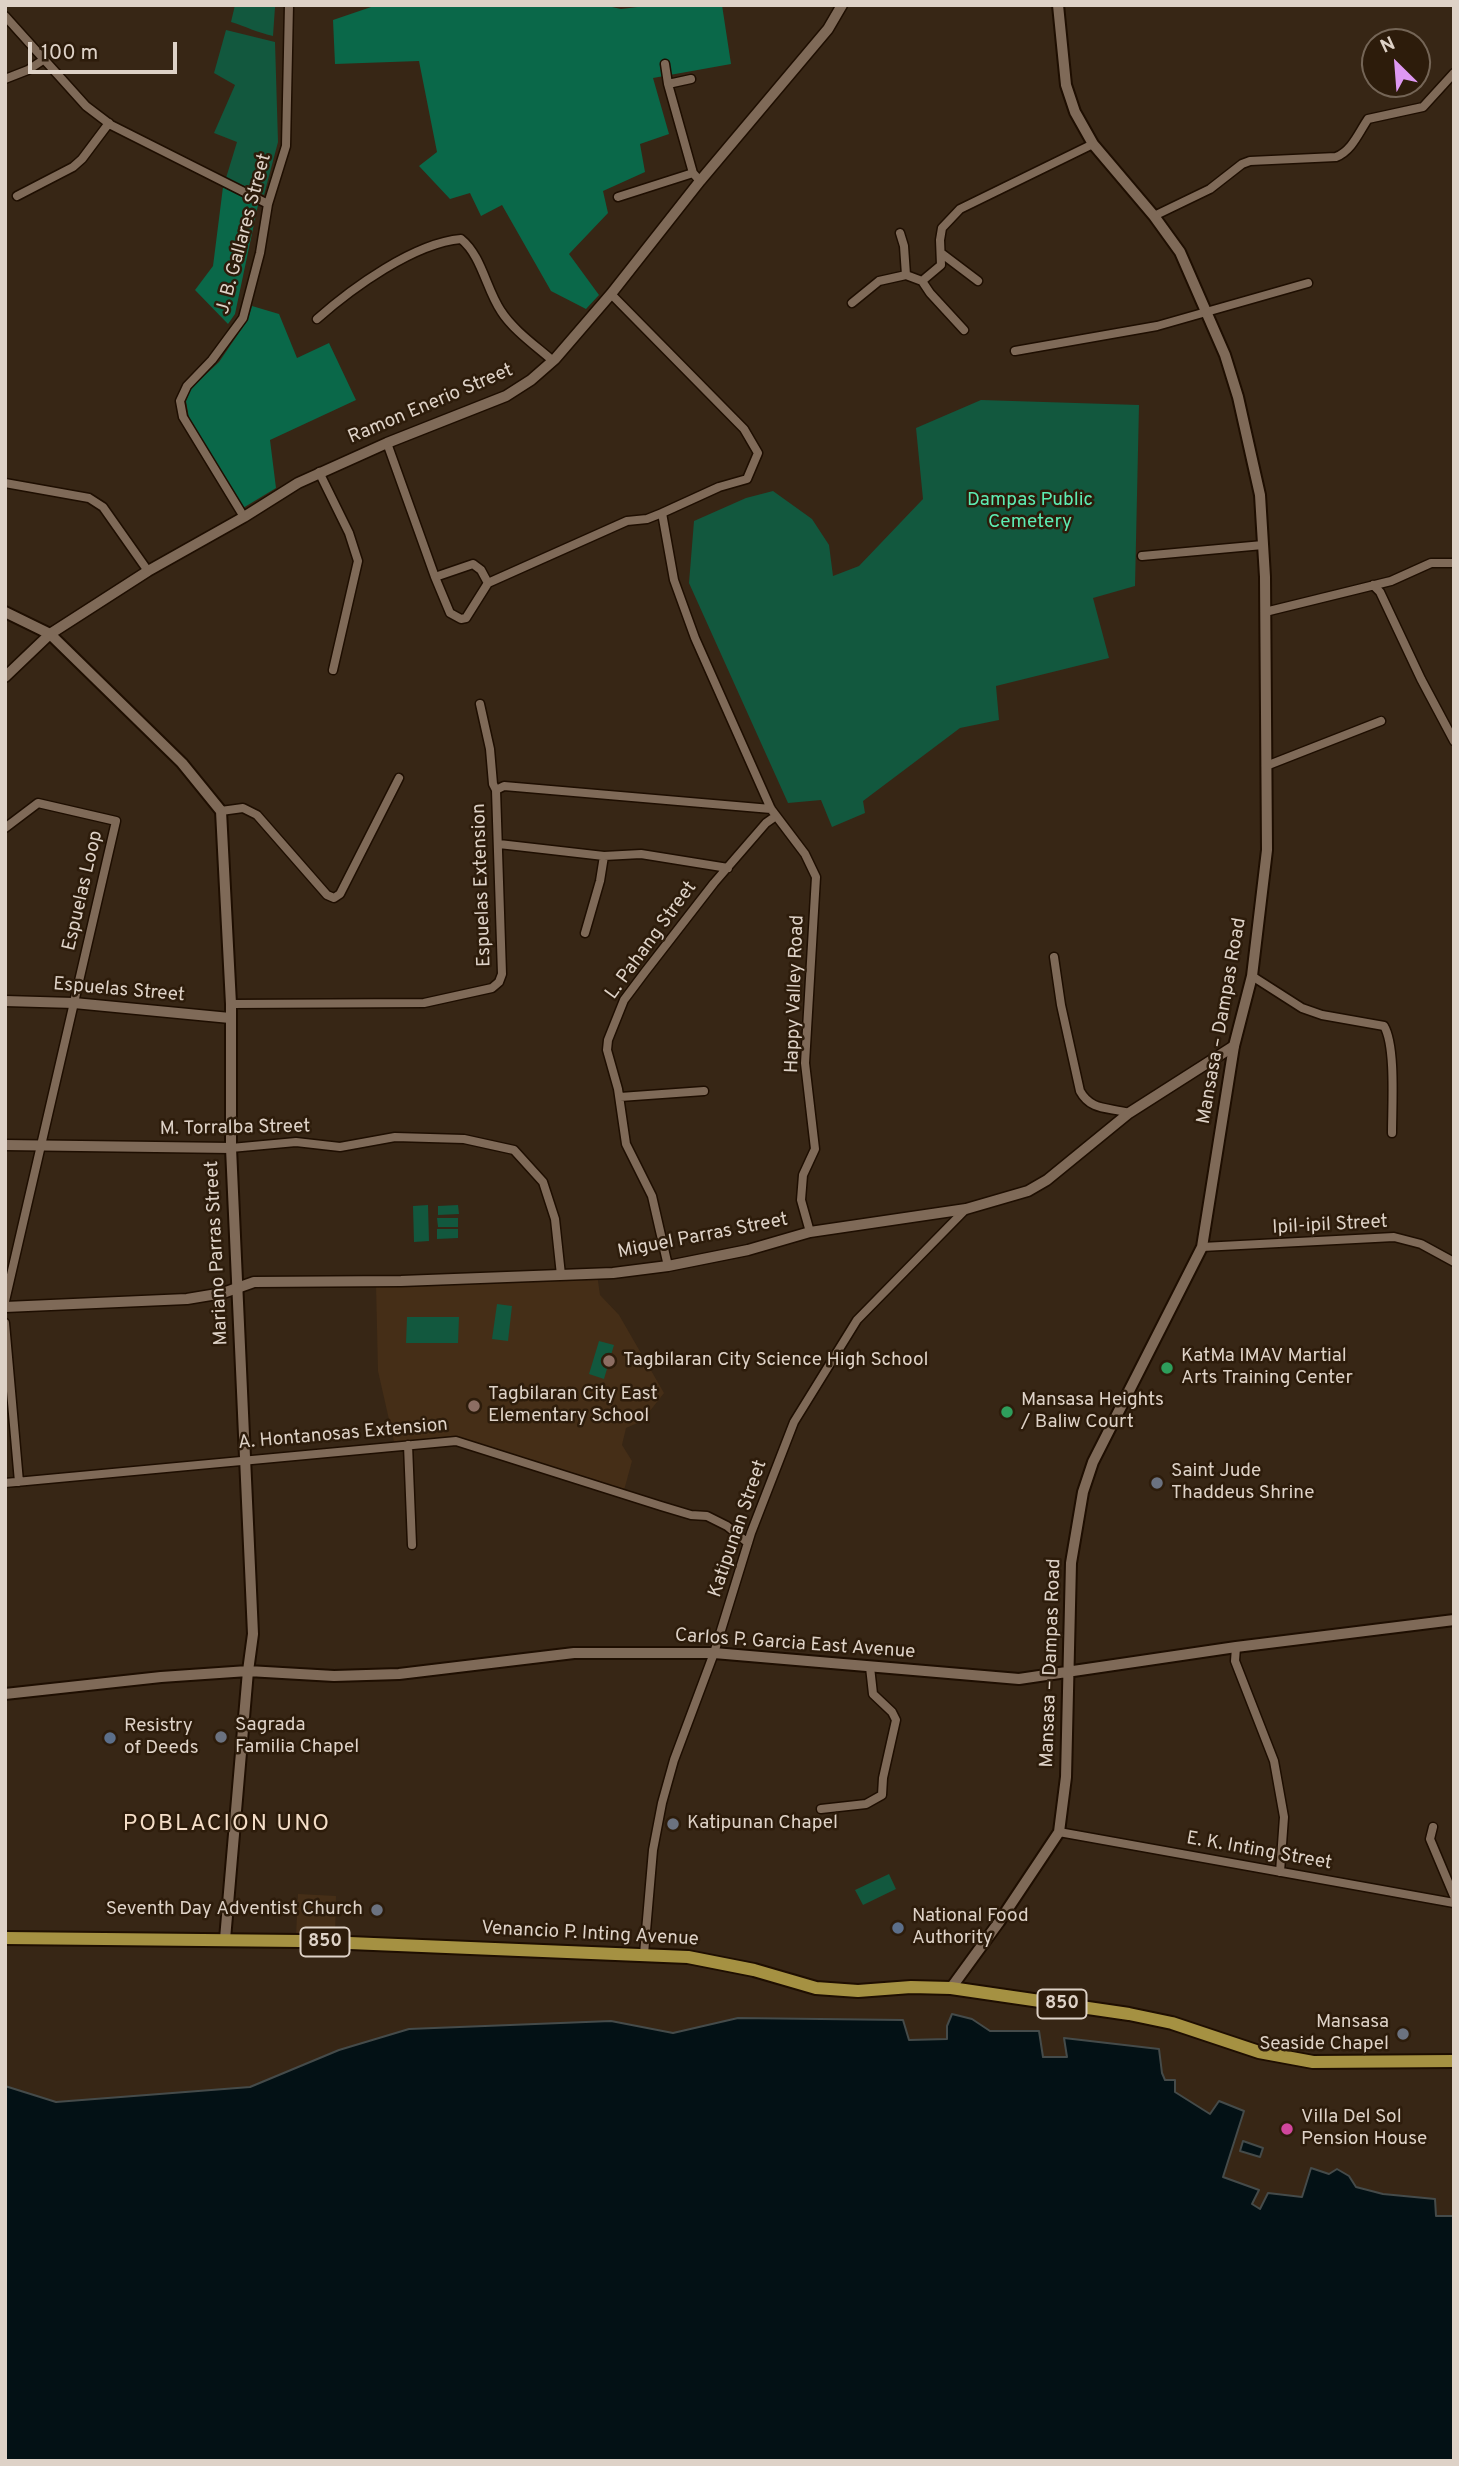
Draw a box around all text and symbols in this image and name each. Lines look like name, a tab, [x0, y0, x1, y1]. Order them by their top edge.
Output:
scale bar	[32, 28, 180, 72]
north arrow	[1361, 28, 1431, 98]
text: N	[1377, 32, 1399, 60]
text: 100 m	[41, 40, 98, 67]
street label: J. B. Gallares Street	[213, 151, 277, 317]
street label: Ramon Enerio Street	[345, 360, 517, 450]
park label: Dampas Public Cemetery	[967, 490, 1093, 534]
street label: Espuelas Extension	[469, 803, 497, 967]
street label: Espuelas Loop	[59, 829, 109, 953]
street label: L. Pahang Street	[601, 877, 703, 1005]
street label: Happy Valley Road	[782, 915, 810, 1073]
street label: Mansasa – Dampas Road	[1194, 916, 1252, 1126]
street label: Espuelas Street	[52, 974, 186, 1008]
street label: M. Torralba Street	[159, 1116, 311, 1142]
street label: Mariano Parras Street	[202, 1160, 234, 1346]
street label: Miguel Parras Street	[616, 1209, 790, 1265]
street label: Ipil-ipil Street	[1272, 1212, 1388, 1240]
place label: KatMa IMAV Martial Arts Training Center	[1181, 1346, 1353, 1390]
place label: Tagbilaran City Science High School	[623, 1350, 929, 1372]
marker: Tagbilaran City Science High School	[601, 1353, 617, 1369]
marker: KatMa IMAV Martial Arts Training Center	[1159, 1360, 1175, 1376]
place label: Tagbilaran City East Elementary School	[488, 1384, 658, 1428]
place label: Mansasa Heights / Baliw Court	[1021, 1390, 1164, 1434]
marker: Tagbilaran City East Elementary School	[466, 1398, 482, 1414]
marker: Mansasa Heights / Baliw Court	[999, 1404, 1015, 1420]
street label: A. Hontanosas Extension	[237, 1414, 449, 1456]
street label: Katipunan Street	[705, 1457, 773, 1601]
place label: Saint Jude Thaddeus Shrine	[1171, 1461, 1314, 1505]
marker: Saint Jude Thaddeus Shrine	[1149, 1475, 1165, 1491]
street label: Mansasa – Dampas Road	[1037, 1558, 1067, 1768]
street label: Carlos P. Garcia East Avenue	[674, 1625, 916, 1665]
place label: Sagrada Familia Chapel	[235, 1715, 359, 1759]
place label: Resistry of Deeds	[124, 1716, 199, 1760]
marker: Sagrada Familia Chapel	[213, 1729, 229, 1745]
marker: Resistry of Deeds	[102, 1730, 118, 1746]
district label: POBLACION UNO	[124, 1811, 330, 1839]
place label: Katipunan Chapel	[687, 1813, 838, 1835]
marker: Katipunan Chapel	[665, 1816, 681, 1832]
street label: E. K. Inting Street	[1185, 1828, 1333, 1876]
place label: Seventh Day Adventist Church	[106, 1899, 363, 1921]
marker: Seventh Day Adventist Church	[369, 1902, 385, 1918]
place label: National Food Authority	[912, 1906, 1029, 1950]
street label: Venancio P. Inting Avenue	[481, 1918, 699, 1952]
marker: National Food Authority	[890, 1920, 906, 1936]
road number: 850	[300, 1928, 350, 1956]
road number: 850	[1038, 1990, 1086, 2018]
place label: Mansasa Seaside Chapel	[1259, 2012, 1389, 2056]
marker: Mansasa Seaside Chapel	[1395, 2026, 1411, 2042]
place label: Villa Del Sol Pension House	[1301, 2107, 1427, 2151]
marker: Villa Del Sol Pension House	[1279, 2121, 1295, 2137]

